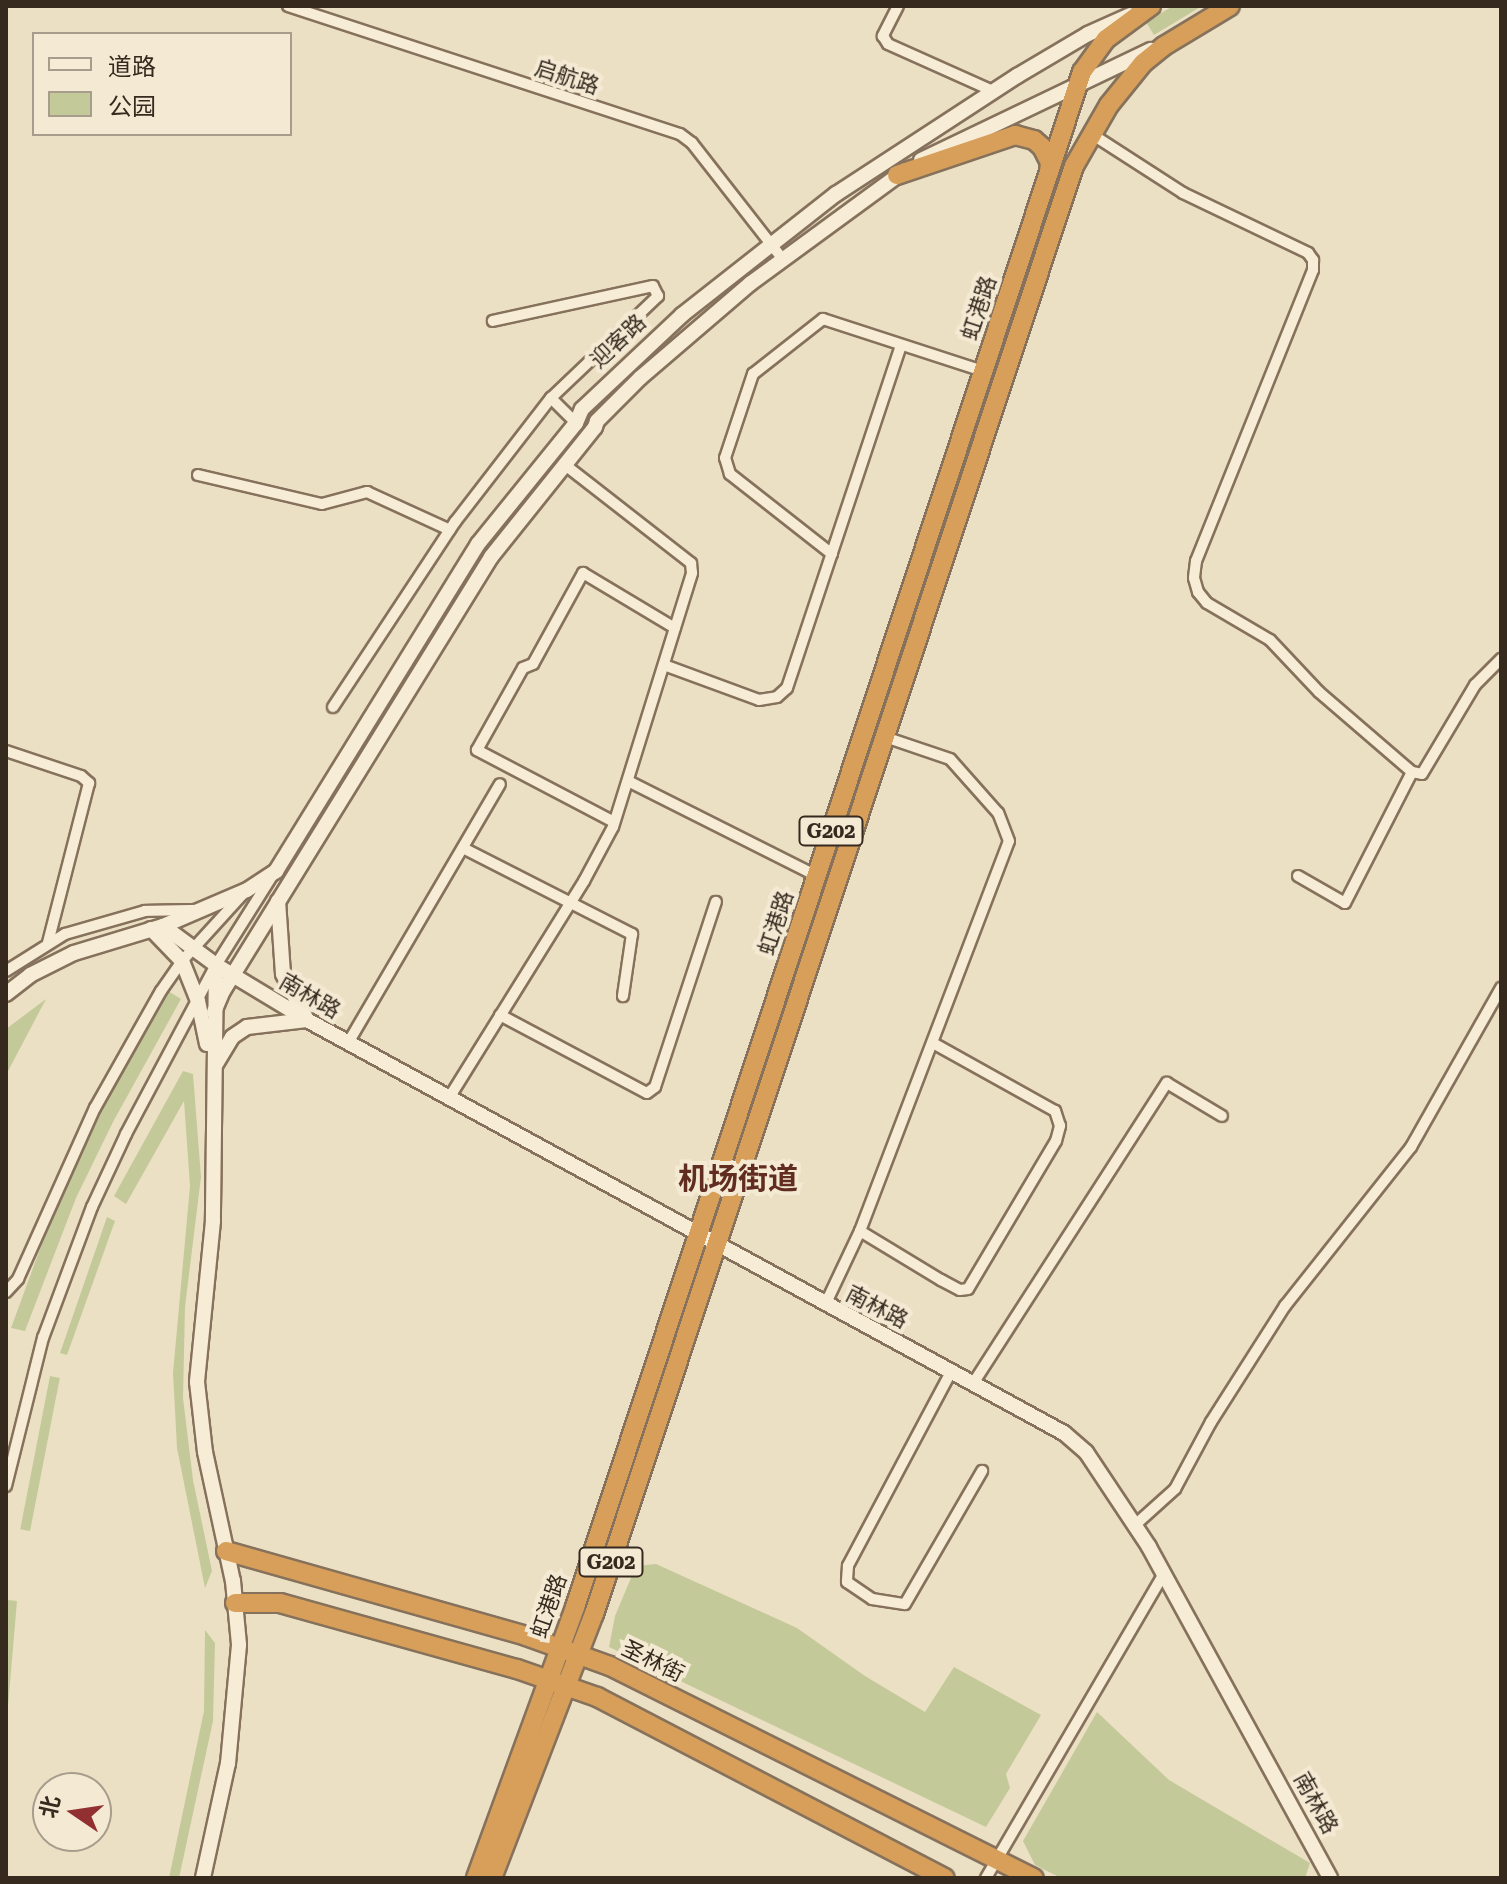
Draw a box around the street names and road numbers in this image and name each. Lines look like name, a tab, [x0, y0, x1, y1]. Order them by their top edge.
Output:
street label: 启航路	[532, 54, 602, 100]
street label: 虹港路	[956, 273, 1002, 343]
street label: 迎客路	[585, 309, 651, 373]
road number: G202	[797, 815, 865, 847]
street label: 虹港路	[753, 888, 799, 958]
street label: 南林路	[275, 968, 345, 1024]
street label: 南林路	[842, 1280, 912, 1334]
road number: G202	[577, 1546, 645, 1578]
street label: 虹港路	[526, 1571, 572, 1641]
street label: 圣林街	[618, 1635, 688, 1687]
street label: 南林路	[1288, 1768, 1344, 1838]

